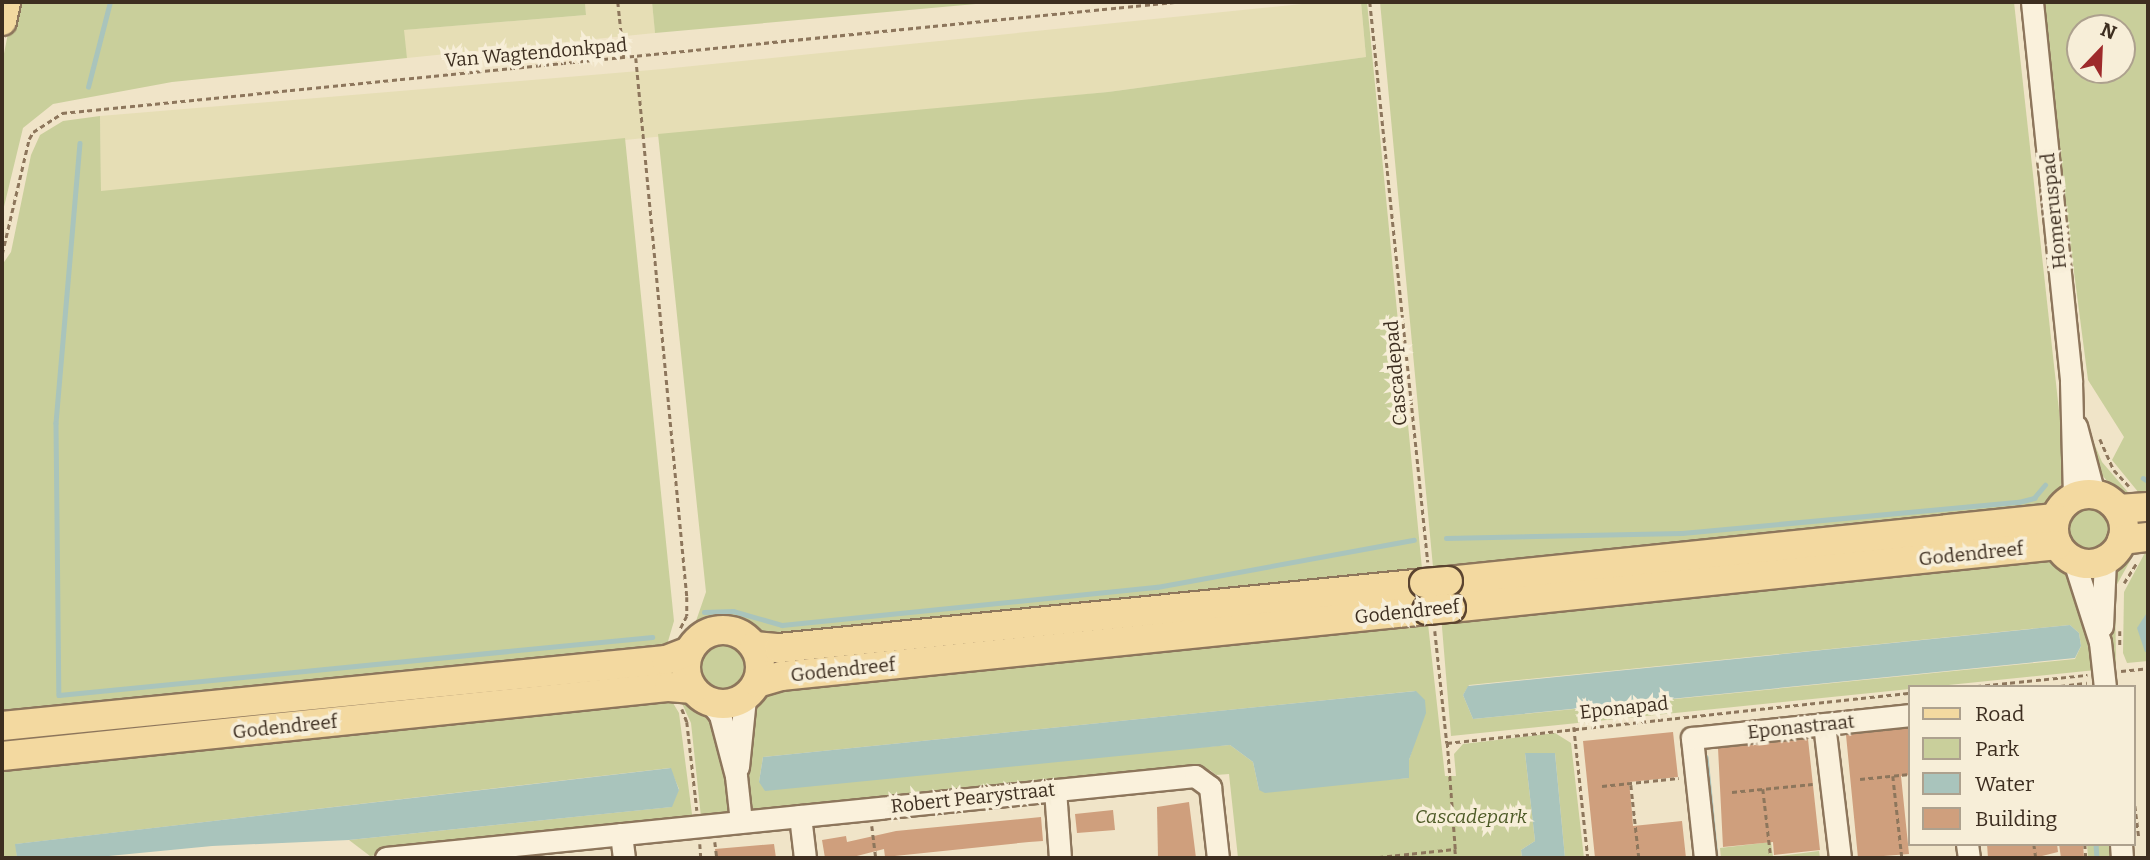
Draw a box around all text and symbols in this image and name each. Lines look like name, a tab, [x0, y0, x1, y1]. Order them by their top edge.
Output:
north arrow	[2066, 14, 2136, 84]
text: N	[2097, 18, 2120, 44]
street label: Van Wagtendonkpad	[444, 34, 628, 72]
street label: Homeruspad	[2037, 152, 2071, 270]
street label: Cascadepad	[1380, 319, 1412, 427]
street label: Godendreef	[1918, 537, 2024, 571]
street label: Godendreef	[1354, 595, 1460, 629]
street label: Godendreef	[790, 653, 896, 687]
legend	[1909, 685, 2136, 846]
street label: Eponapad	[1578, 692, 1670, 724]
text: Road	[1975, 701, 2024, 727]
street label: Godendreef	[232, 710, 338, 744]
street label: Eponastraat	[1746, 710, 1856, 744]
text: Park	[1975, 736, 2019, 762]
text: Water	[1975, 771, 2034, 797]
street label: Robert Pearystraat	[890, 778, 1056, 818]
park label: Cascadepark	[1415, 806, 1527, 828]
text: Building	[1975, 806, 2057, 832]

